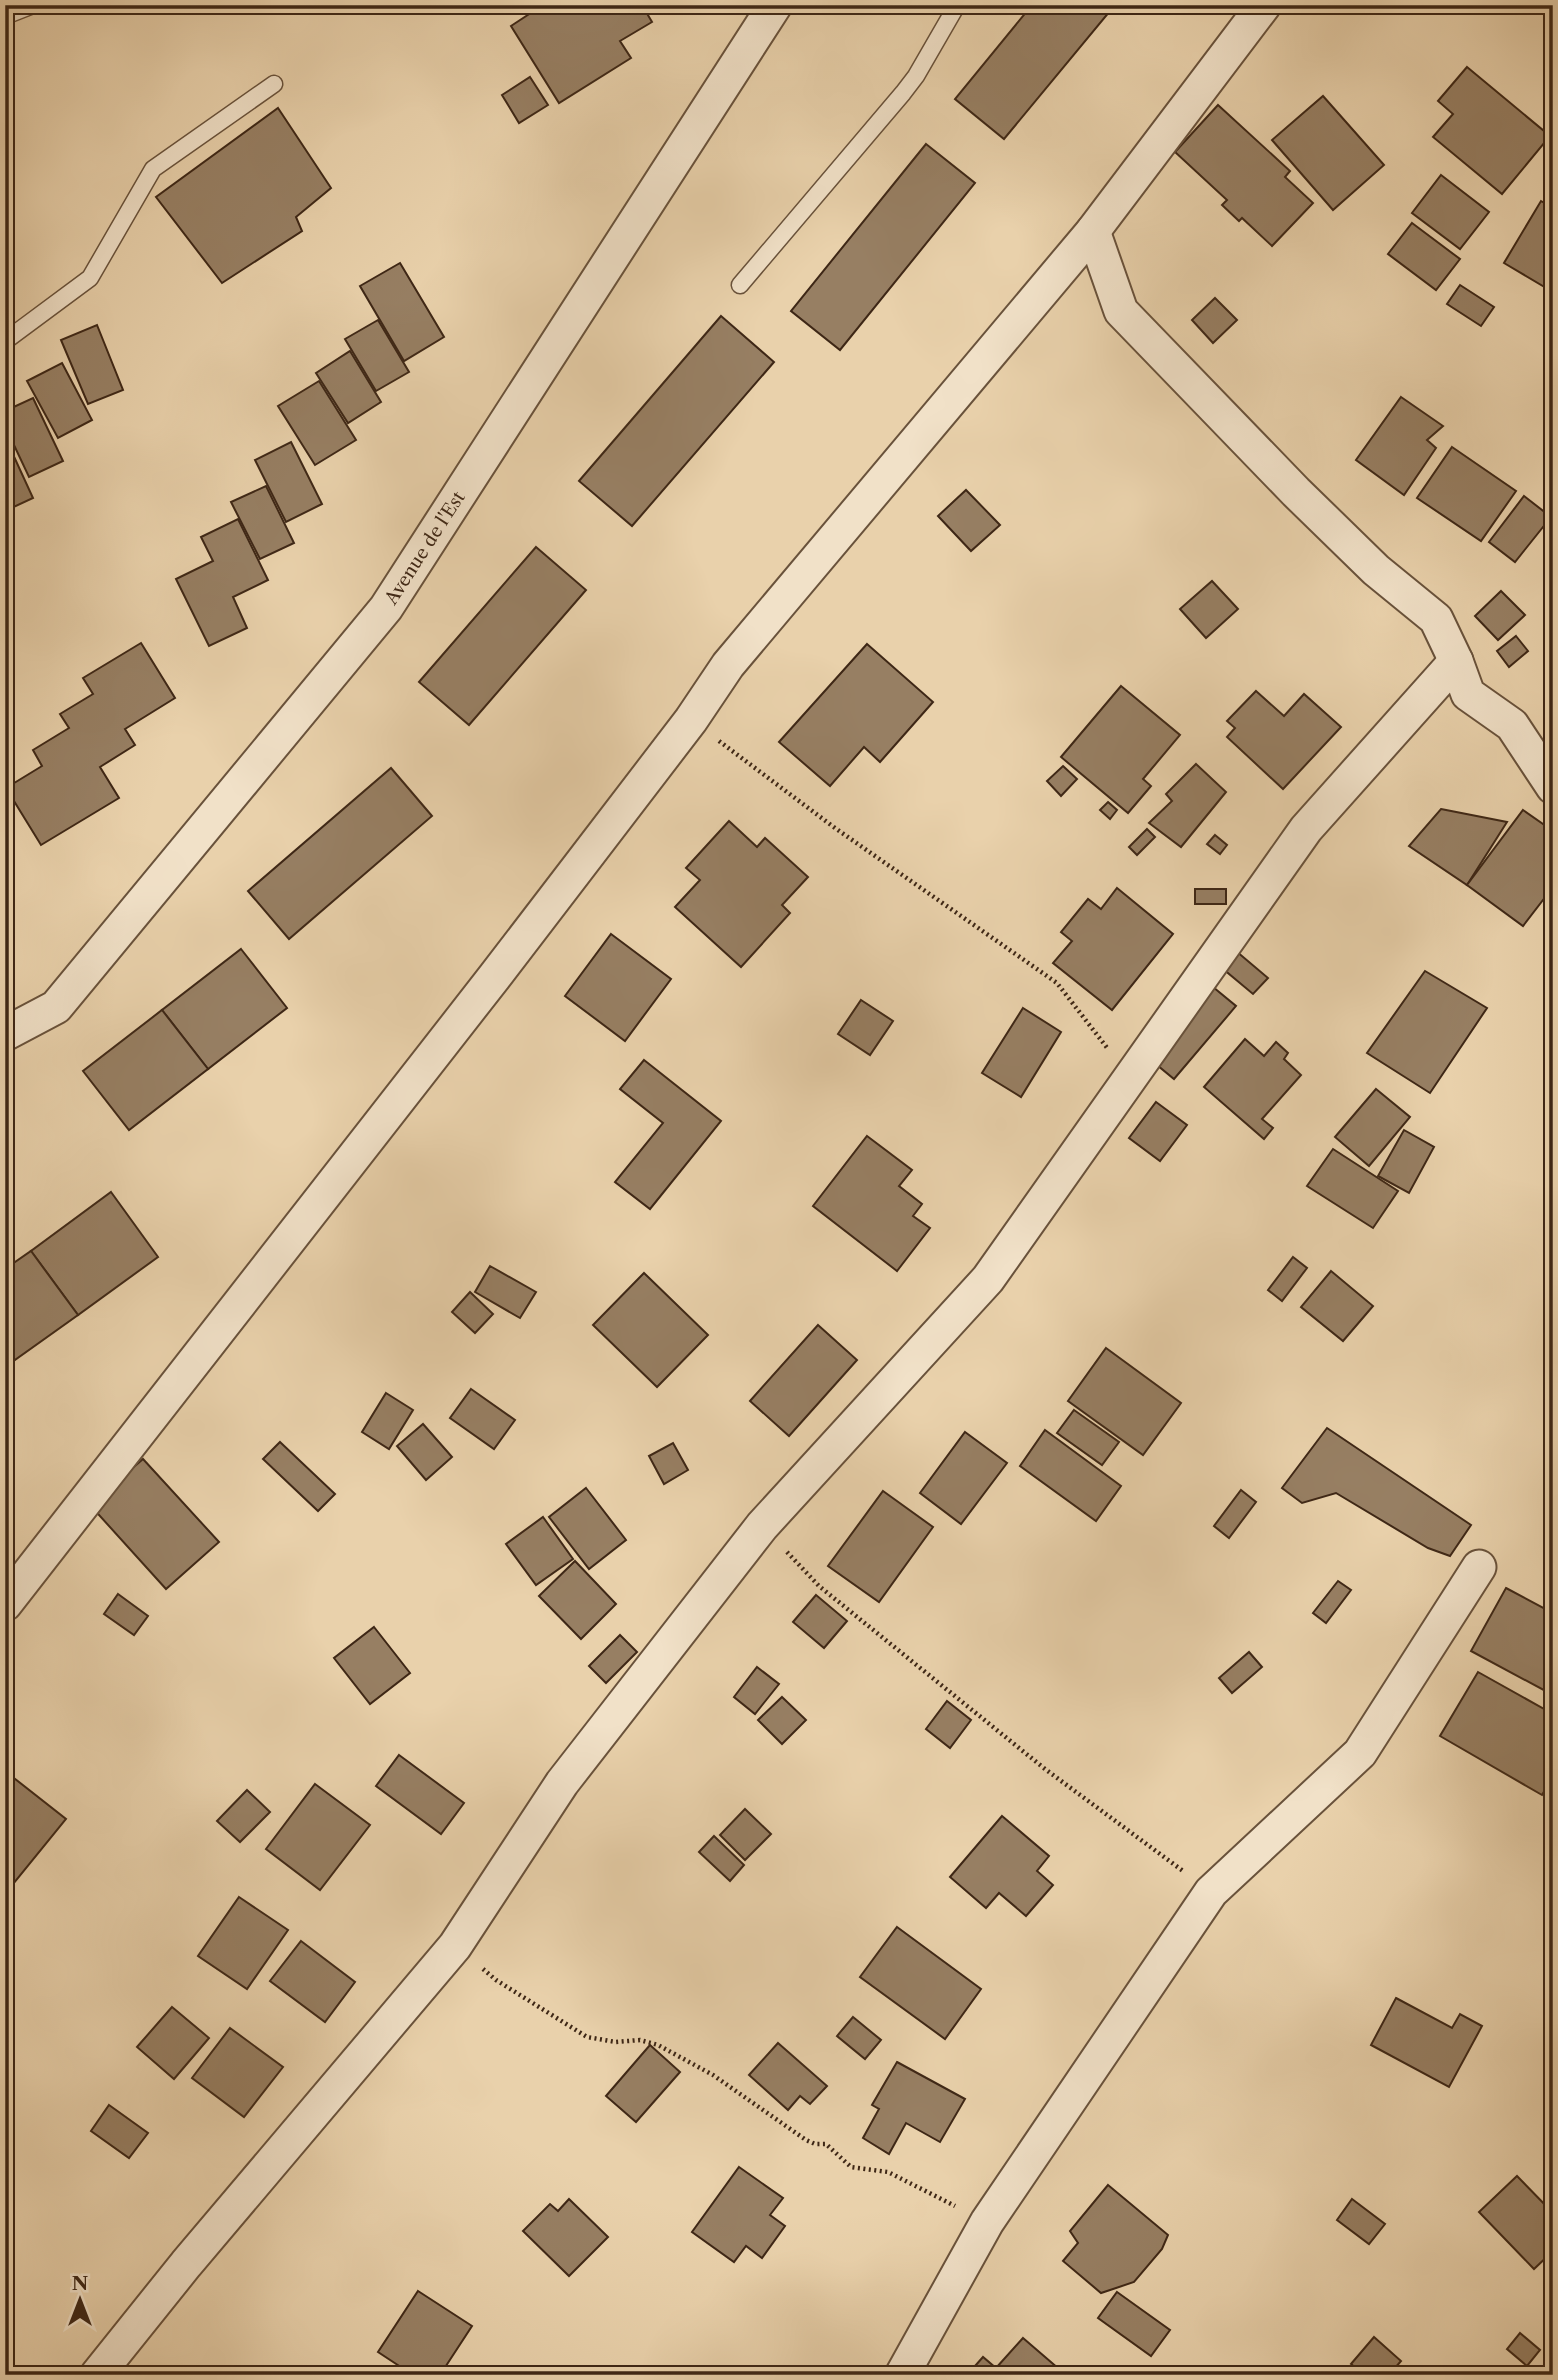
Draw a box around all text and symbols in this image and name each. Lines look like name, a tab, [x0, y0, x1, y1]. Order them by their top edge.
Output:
street label: Avenue de l'Est	[380, 487, 470, 609]
north arrow	[46, 2264, 116, 2334]
text: N	[72, 2272, 88, 2295]

